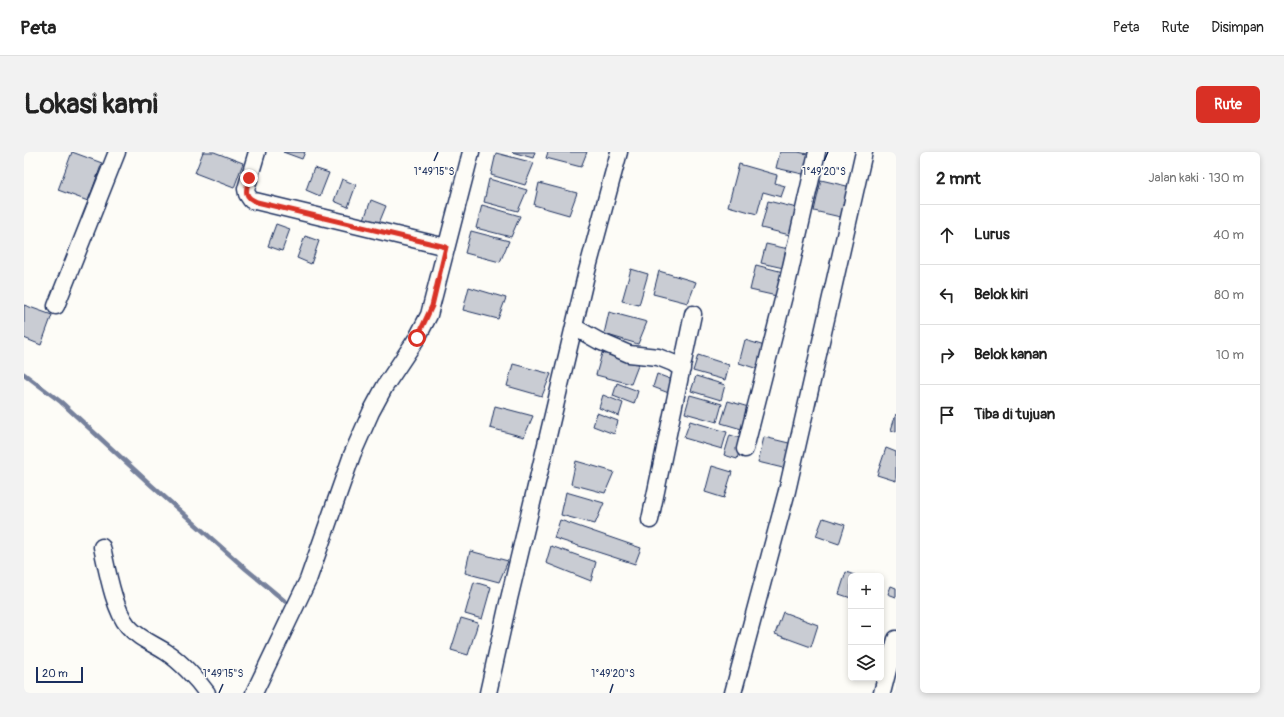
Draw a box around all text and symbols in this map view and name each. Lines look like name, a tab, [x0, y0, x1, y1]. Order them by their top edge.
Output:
text: Peta	[20, 16, 56, 40]
text: Peta	[1113, 19, 1140, 36]
text: Rute	[1162, 19, 1189, 36]
text: Disimpan	[1211, 19, 1264, 36]
button: Rute	[1196, 86, 1260, 123]
text: Lokasi kami	[24, 87, 158, 122]
text: 1°49'15"S	[414, 166, 454, 178]
text: 1°49'20"S	[802, 166, 846, 178]
text: 2 mnt	[936, 168, 981, 189]
route end	[240, 169, 258, 187]
text: Jalan kaki · 130 m	[1148, 170, 1244, 186]
icon: ahead	[936, 224, 958, 246]
text: Lurus	[974, 225, 1010, 244]
text: 40 m	[1213, 227, 1244, 243]
icon: left	[936, 284, 958, 306]
text: Belok kiri	[974, 285, 1028, 304]
text: 80 m	[1214, 287, 1244, 303]
route start	[408, 329, 426, 347]
icon: right	[936, 344, 958, 366]
text: Belok kanan	[974, 345, 1047, 364]
text: 10 m	[1216, 347, 1244, 363]
icon: arrive	[936, 404, 958, 426]
text: Tiba di tujuan	[974, 405, 1055, 424]
map controls	[848, 573, 884, 681]
button: +	[848, 573, 884, 609]
button: −	[848, 609, 884, 645]
button: layers	[848, 645, 884, 681]
scale bar	[36, 665, 83, 684]
text: 20 m	[42, 667, 68, 680]
text: 1°49'15"S	[203, 668, 243, 680]
text: 1°49'20"S	[591, 668, 635, 680]

